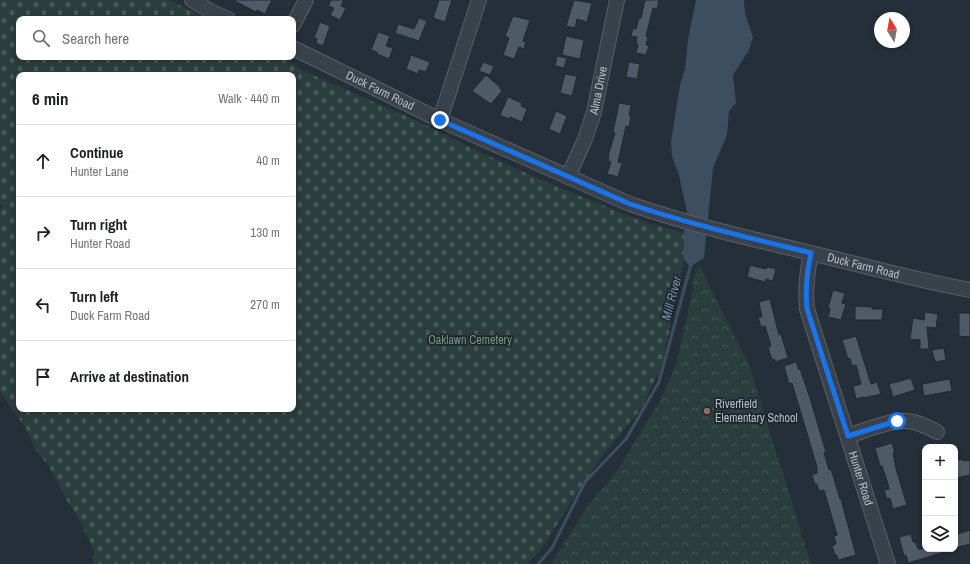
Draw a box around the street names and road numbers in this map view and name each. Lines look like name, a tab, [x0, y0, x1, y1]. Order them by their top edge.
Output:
street label: Alma Drive	[585, 65, 611, 117]
street label: Duck Farm Road	[343, 67, 417, 114]
street label: Duck Farm Road	[826, 249, 901, 283]
street label: Hunter Road	[845, 449, 877, 507]

